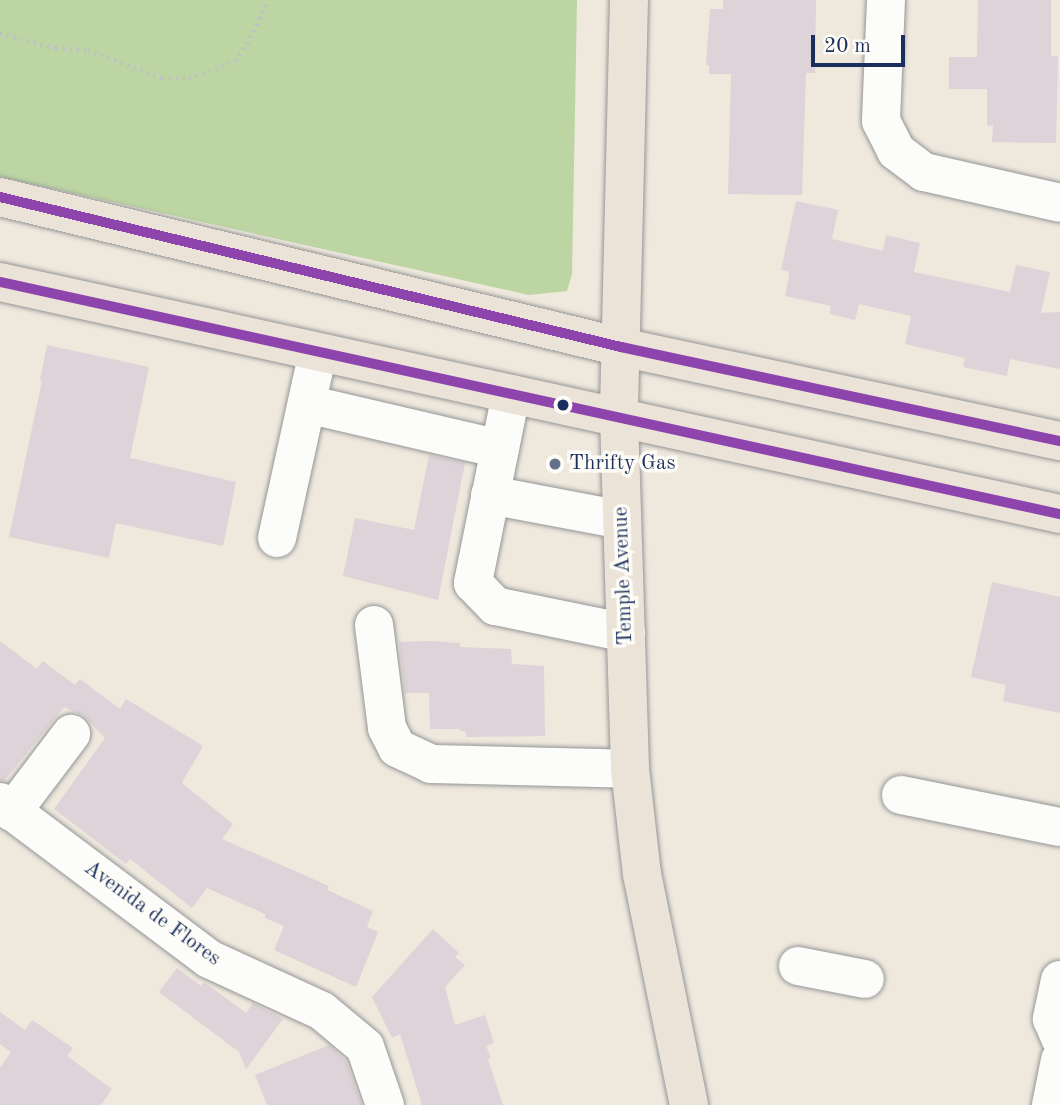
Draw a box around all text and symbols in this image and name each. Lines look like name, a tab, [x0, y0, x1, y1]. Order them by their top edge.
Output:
scale bar	[815, 21, 909, 65]
text: 20 m	[824, 36, 871, 57]
unlabelled marker	[556, 398, 570, 412]
place label: Thrifty Gas	[569, 451, 676, 477]
marker: Thrifty Gas	[547, 456, 563, 472]
street label: Temple Avenue	[609, 506, 639, 646]
street label: Avenida de Flores	[79, 856, 225, 972]

